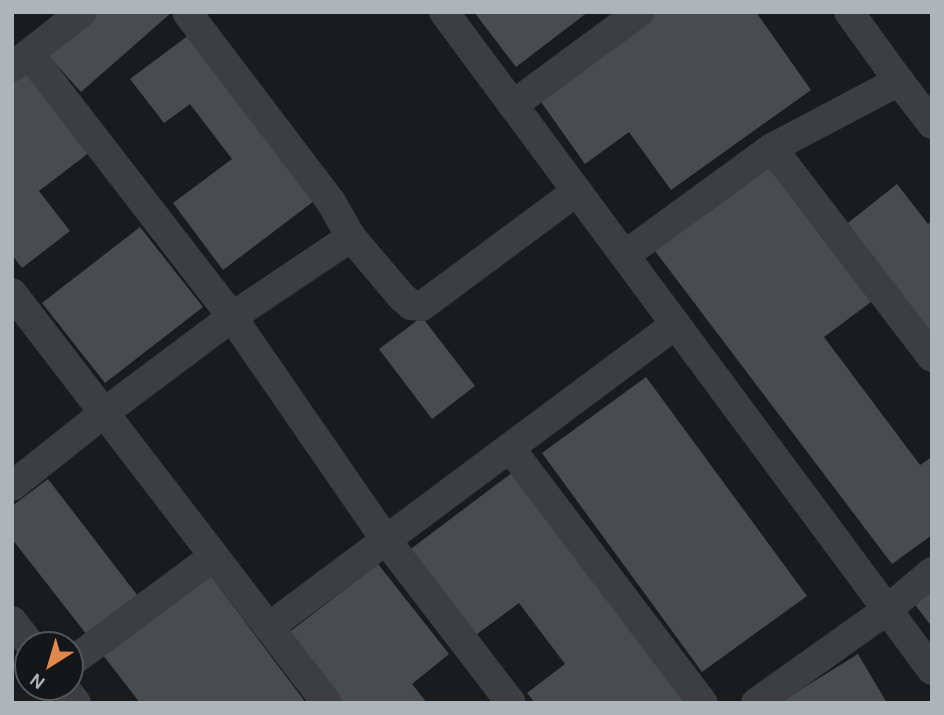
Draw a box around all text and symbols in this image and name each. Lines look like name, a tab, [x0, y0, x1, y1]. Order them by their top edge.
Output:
north arrow	[14, 631, 84, 701]
text: N	[26, 668, 50, 694]

